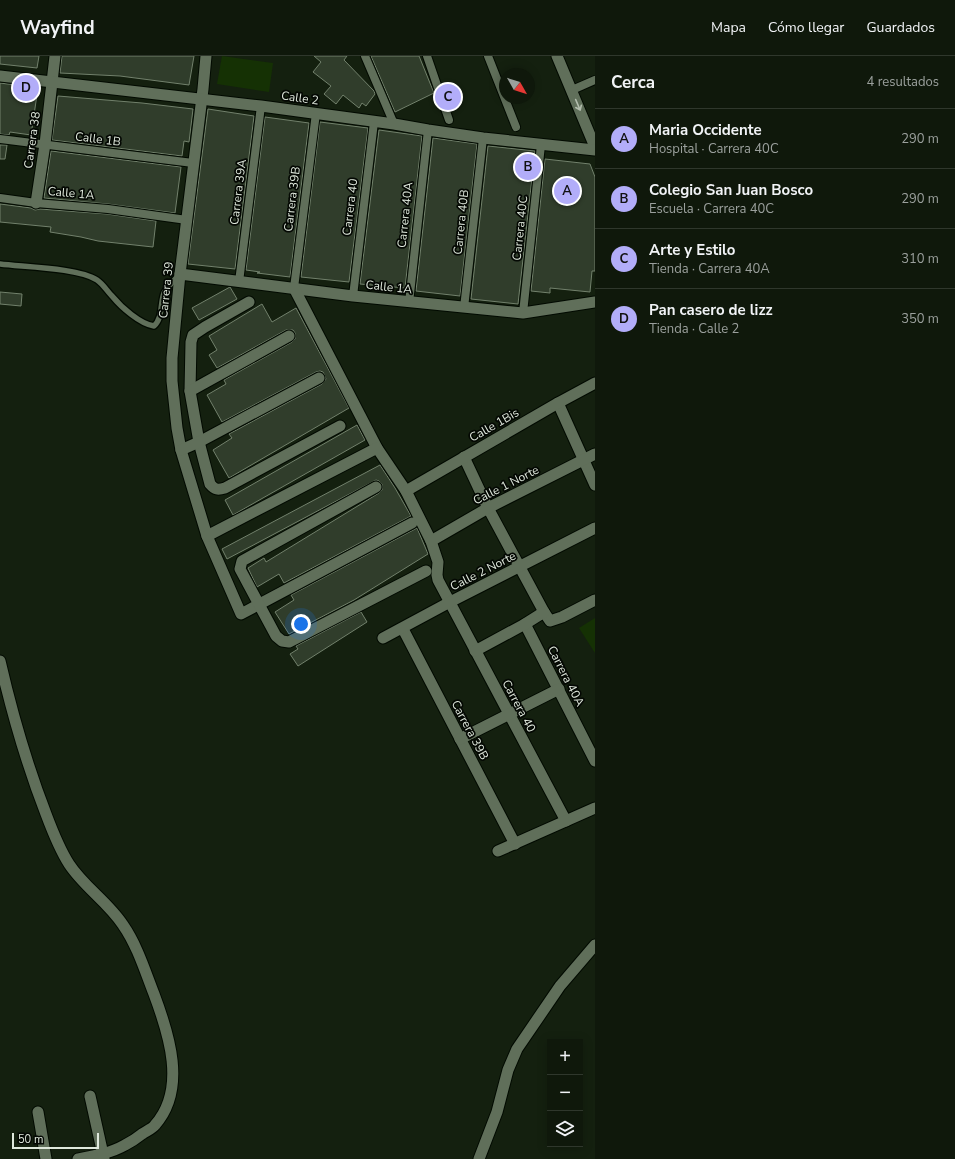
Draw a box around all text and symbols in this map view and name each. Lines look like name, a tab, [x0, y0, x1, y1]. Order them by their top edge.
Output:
text: Wayfind	[20, 15, 95, 41]
text: Mapa	[711, 18, 746, 37]
text: Cómo llegar	[768, 18, 844, 37]
text: Guardados	[866, 18, 935, 37]
north arrow	[499, 68, 535, 104]
text: Cerca	[611, 71, 655, 94]
pin: D	[13, 73, 39, 103]
text: 4 resultados	[867, 73, 939, 91]
pin: C	[435, 82, 461, 112]
street label: Calle 2	[280, 87, 320, 109]
one-way arrow	[574, 98, 582, 110]
street label: Carrera 38	[20, 111, 44, 169]
text: Maria Occidente	[649, 120, 762, 140]
street label: Calle 1B	[74, 128, 122, 150]
text: A	[619, 130, 629, 148]
text: 290 m	[901, 130, 939, 148]
text: Hospital · Carrera 40C	[649, 140, 779, 158]
pin: B	[515, 152, 541, 182]
street label: Carrera 39A	[226, 158, 250, 226]
street label: Carrera 39B	[280, 166, 304, 232]
pin: A	[554, 176, 580, 206]
street label: Carrera 40	[339, 178, 361, 236]
text: Colegio San Juan Bosco	[649, 180, 813, 200]
street label: Carrera 40A	[394, 181, 416, 249]
street label: Calle 1A	[47, 183, 95, 203]
street label: Carrera 40B	[450, 189, 472, 255]
text: B	[620, 190, 628, 208]
text: 290 m	[901, 190, 939, 208]
street label: Carrera 40C	[509, 195, 531, 261]
text: Escuela · Carrera 40C	[649, 200, 774, 218]
text: Arte y Estilo	[649, 240, 735, 260]
text: C	[620, 250, 628, 268]
text: 310 m	[901, 250, 939, 268]
text: Tienda · Carrera 40A	[649, 260, 770, 278]
street label: Carrera 39	[155, 261, 177, 319]
street label: Calle 1A	[365, 277, 413, 297]
text: Pan casero de lizz	[649, 300, 773, 320]
text: D	[619, 310, 629, 328]
text: 350 m	[901, 310, 939, 328]
text: Tienda · Calle 2	[649, 320, 739, 338]
street label: Calle 1Bis	[466, 404, 522, 446]
street label: Calle 1 Norte	[470, 462, 542, 508]
street label: Calle 2 Norte	[447, 548, 519, 594]
your location	[291, 614, 311, 634]
street label: Carrera 40A	[544, 643, 588, 709]
street label: Carrera 40	[499, 677, 539, 735]
street label: Carrera 39B	[448, 697, 492, 763]
map controls	[547, 1039, 583, 1147]
button: +	[547, 1039, 583, 1075]
button: −	[547, 1075, 583, 1111]
button: layers	[547, 1111, 583, 1147]
scale bar	[12, 1131, 99, 1150]
text: 50 m	[18, 1132, 43, 1147]

